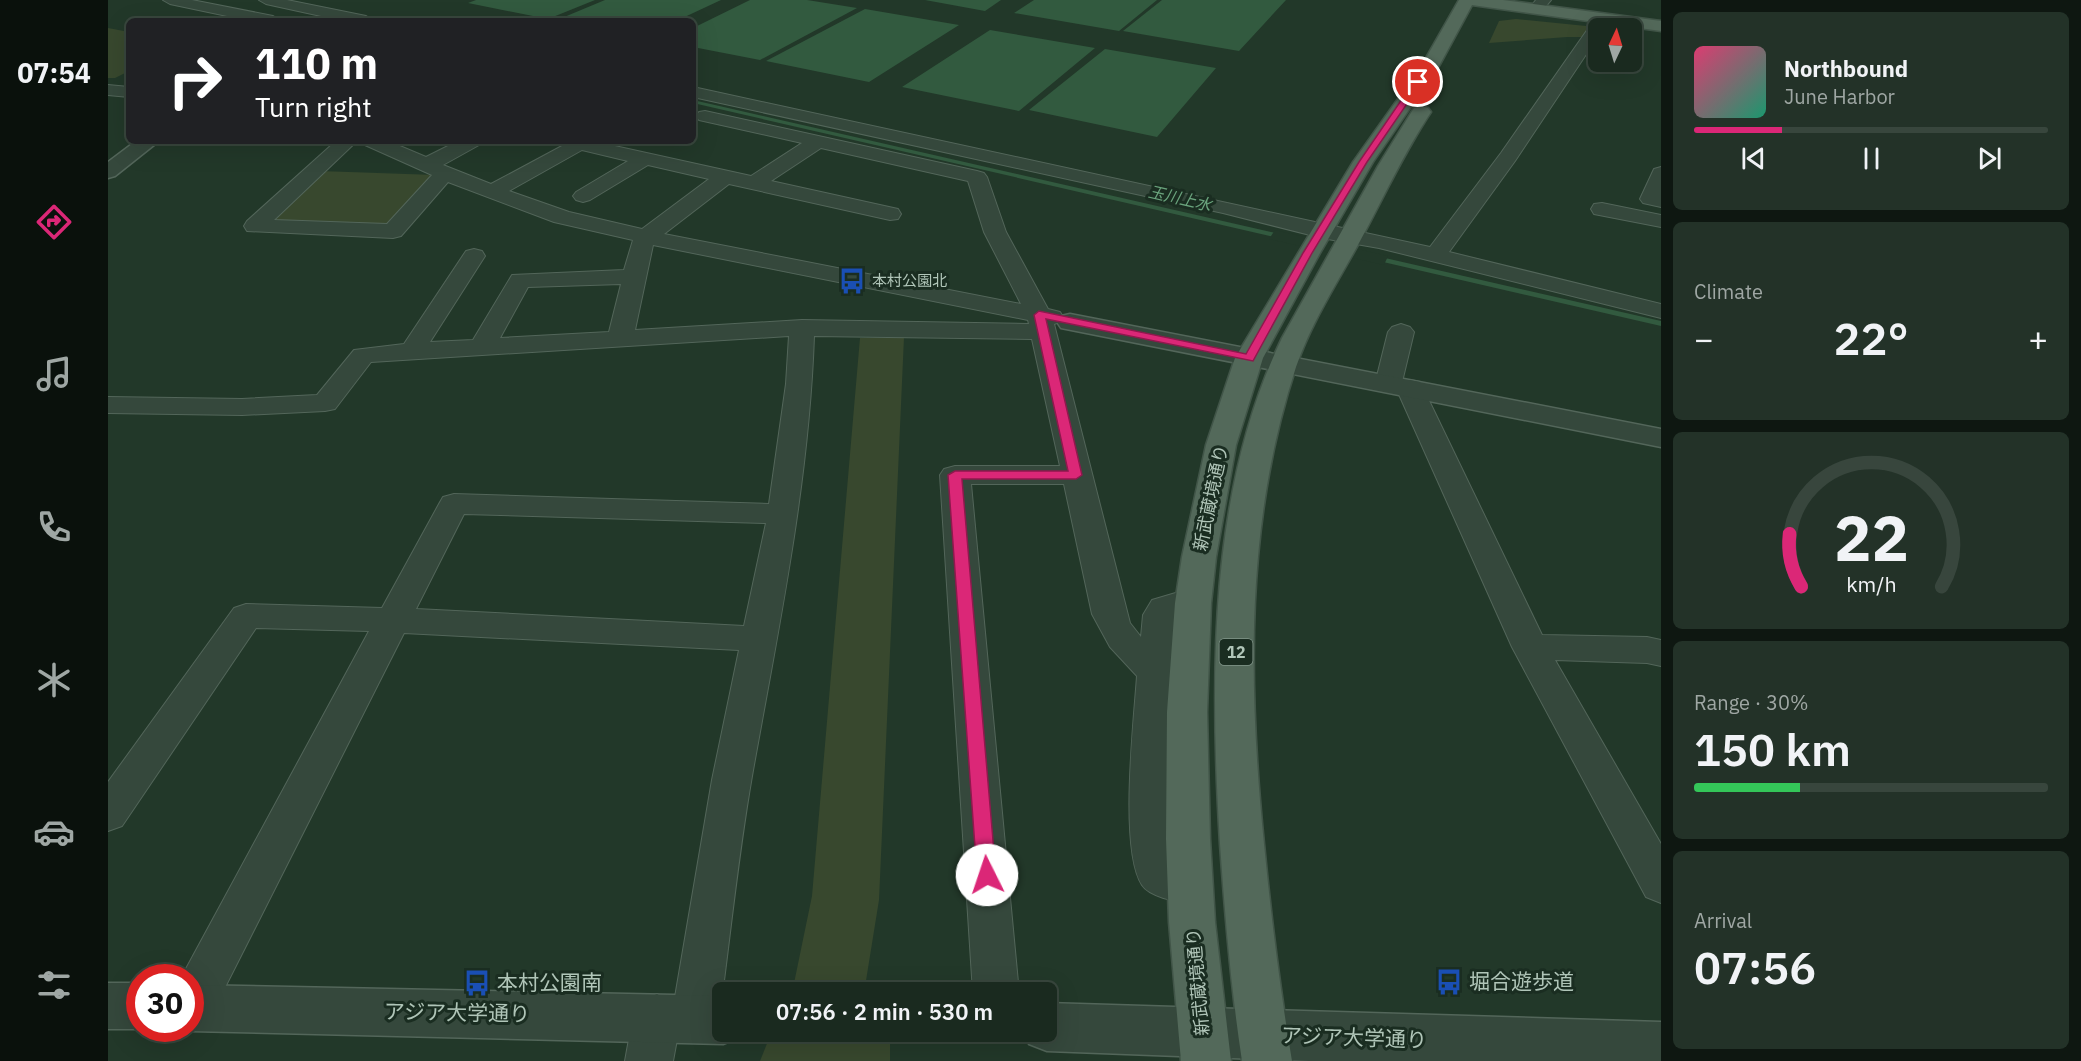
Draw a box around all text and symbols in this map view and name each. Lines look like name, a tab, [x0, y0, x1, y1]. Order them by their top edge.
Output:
north arrow	[1588, 18, 1642, 72]
map controls	[1588, 18, 1642, 72]
text: 110 m	[255, 36, 378, 91]
icon: right	[156, 42, 234, 120]
text: Northbound	[1784, 54, 1908, 83]
text: 07:54	[17, 55, 91, 90]
pin	[1392, 56, 1443, 107]
icon: arrive	[1401, 65, 1434, 98]
text: June Harbor	[1784, 83, 1895, 110]
text: Turn right	[255, 89, 372, 124]
icon: previous	[1737, 142, 1770, 175]
icon: pause	[1855, 142, 1888, 175]
icon: next	[1973, 142, 2006, 175]
water label: 玉川上水	[1147, 181, 1215, 215]
icon: directions	[33, 201, 75, 243]
bus stop icon: 本村公園北	[837, 266, 867, 296]
place label: 本村公園北	[872, 271, 947, 290]
text: Climate	[1694, 278, 1763, 305]
text: 22°	[1833, 309, 1909, 367]
text: −	[1694, 317, 1714, 360]
text: +	[2028, 317, 2048, 360]
icon: music	[33, 353, 75, 395]
street label: 新武蔵境通り	[1188, 443, 1233, 553]
text: 22	[1834, 498, 1908, 579]
icon: phone	[33, 506, 75, 548]
text: km/h	[1846, 571, 1896, 599]
road number: 12	[1220, 639, 1252, 665]
icon: climate	[33, 659, 75, 701]
text: Range · 30%	[1694, 689, 1809, 716]
text: 150 km	[1694, 720, 1851, 778]
icon: car	[33, 811, 75, 853]
position arrow	[955, 843, 1019, 907]
text: Arrival	[1694, 907, 1752, 934]
street label: 新武蔵境通り	[1181, 927, 1214, 1037]
text: 07:56	[1694, 938, 1816, 996]
icon: filters	[33, 964, 75, 1006]
speed limit sign: 30	[126, 964, 204, 1042]
bus stop icon: 堀合遊歩道	[1434, 967, 1464, 997]
place label: 堀合遊歩道	[1469, 967, 1574, 995]
bus stop icon: 本村公園南	[462, 968, 492, 998]
place label: 本村公園南	[497, 968, 602, 996]
street label: アジア大学通り	[384, 997, 530, 1027]
text: 07:56 · 2 min · 530 m	[776, 997, 993, 1026]
street label: アジア大学通り	[1281, 1020, 1428, 1054]

